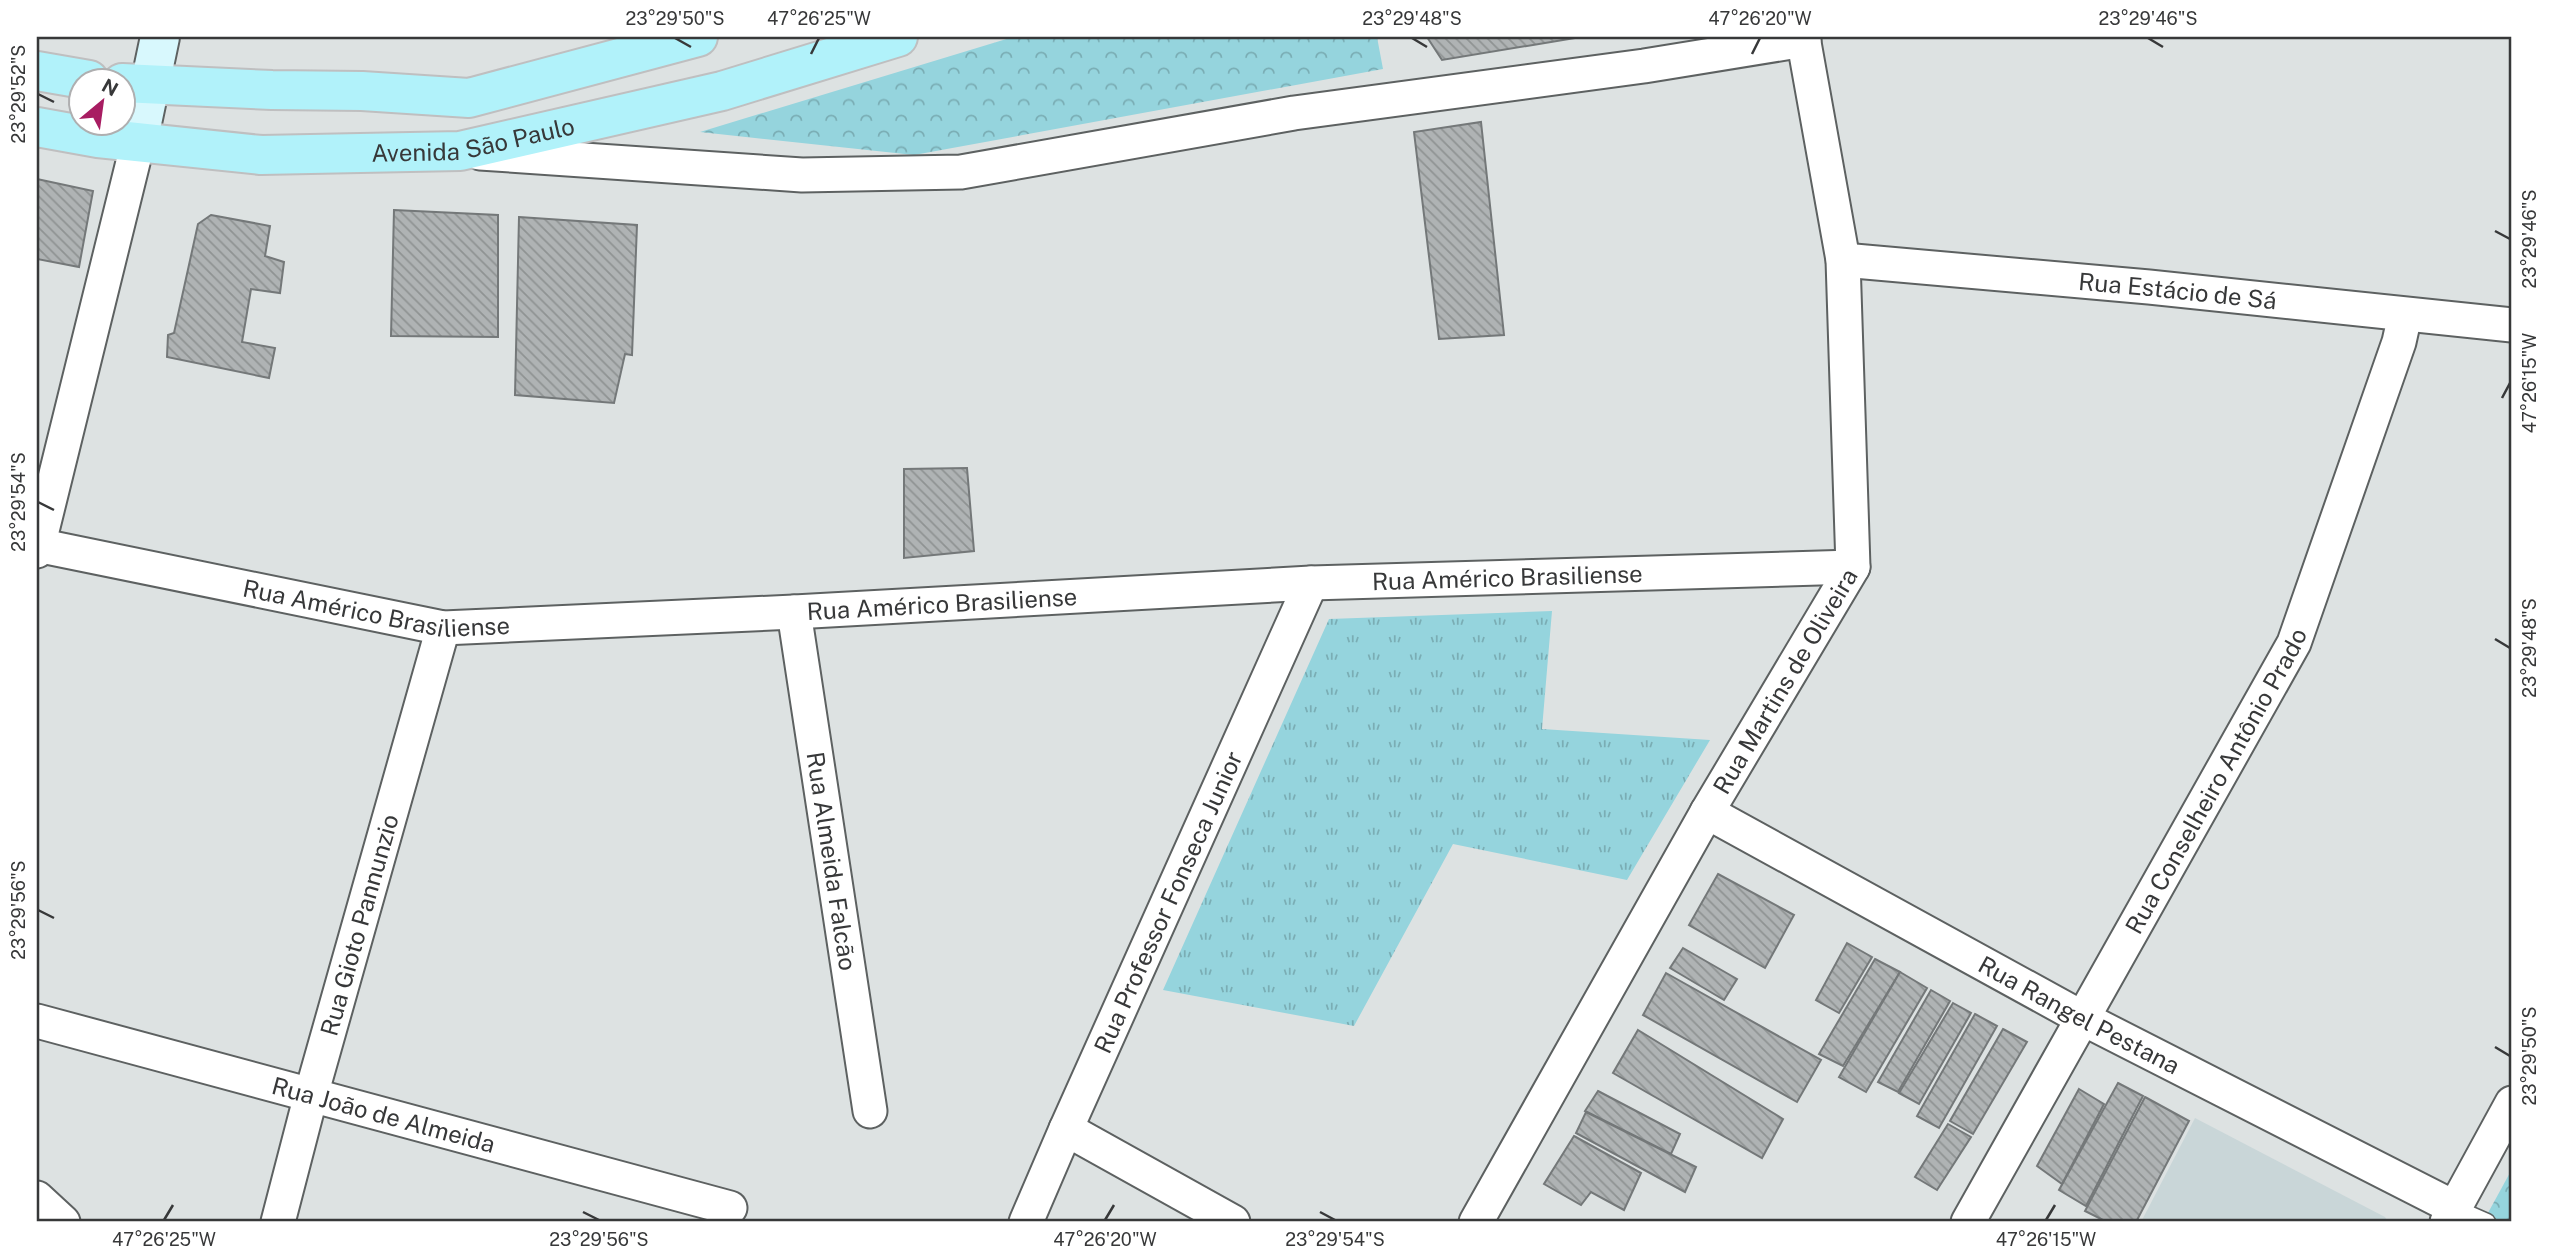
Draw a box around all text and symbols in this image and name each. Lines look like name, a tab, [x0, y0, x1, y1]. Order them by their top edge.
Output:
text: 23°29'50"S	[625, 8, 725, 29]
text: 47°26'25"W	[767, 8, 871, 29]
text: 23°29'48"S	[1362, 8, 1462, 29]
text: 47°26'20"W	[1708, 8, 1812, 29]
text: 23°29'46"S	[2098, 8, 2198, 29]
text: 23°29'52"S	[8, 45, 29, 143]
north arrow	[66, 66, 136, 136]
text: N	[98, 74, 122, 100]
street label: Avenida São Paulo	[371, 111, 577, 167]
text: 23°29'46"S	[2519, 189, 2540, 289]
street label: Rua Estácio de Sá	[2077, 267, 2278, 314]
text: 47°26'15"W	[2519, 333, 2540, 433]
text: 23°29'54"S	[8, 452, 29, 552]
street label: Rua Américo Brasiliense	[1372, 559, 1643, 595]
street label: Rua Martins de Oliveira	[1707, 563, 1863, 799]
street label: Rua Américo Brasiliense	[241, 573, 511, 642]
street label: Rua Américo Brasiliense	[806, 582, 1078, 625]
text: 23°29'48"S	[2519, 598, 2540, 698]
street label: Rua Conselheiro Antônio Prado	[2119, 625, 2312, 938]
street label: Rua Professor Fonseca Junior	[1088, 747, 1248, 1057]
street label: Rua Almeida Falcão	[801, 750, 862, 972]
street label: Rua Gioto Pannunzio	[314, 811, 404, 1039]
text: 23°29'56"S	[8, 860, 29, 960]
street label: Rua Rangel Pestana	[1974, 950, 2185, 1079]
text: 23°29'50"S	[2519, 1006, 2540, 1106]
street label: Rua João de Almeida	[269, 1071, 498, 1158]
text: 47°26'25"W	[112, 1229, 216, 1250]
text: 23°29'56"S	[549, 1229, 649, 1250]
text: 47°26'20"W	[1053, 1229, 1157, 1250]
text: 23°29'54"S	[1285, 1229, 1385, 1250]
text: 47°26'15"W	[1996, 1229, 2096, 1250]

